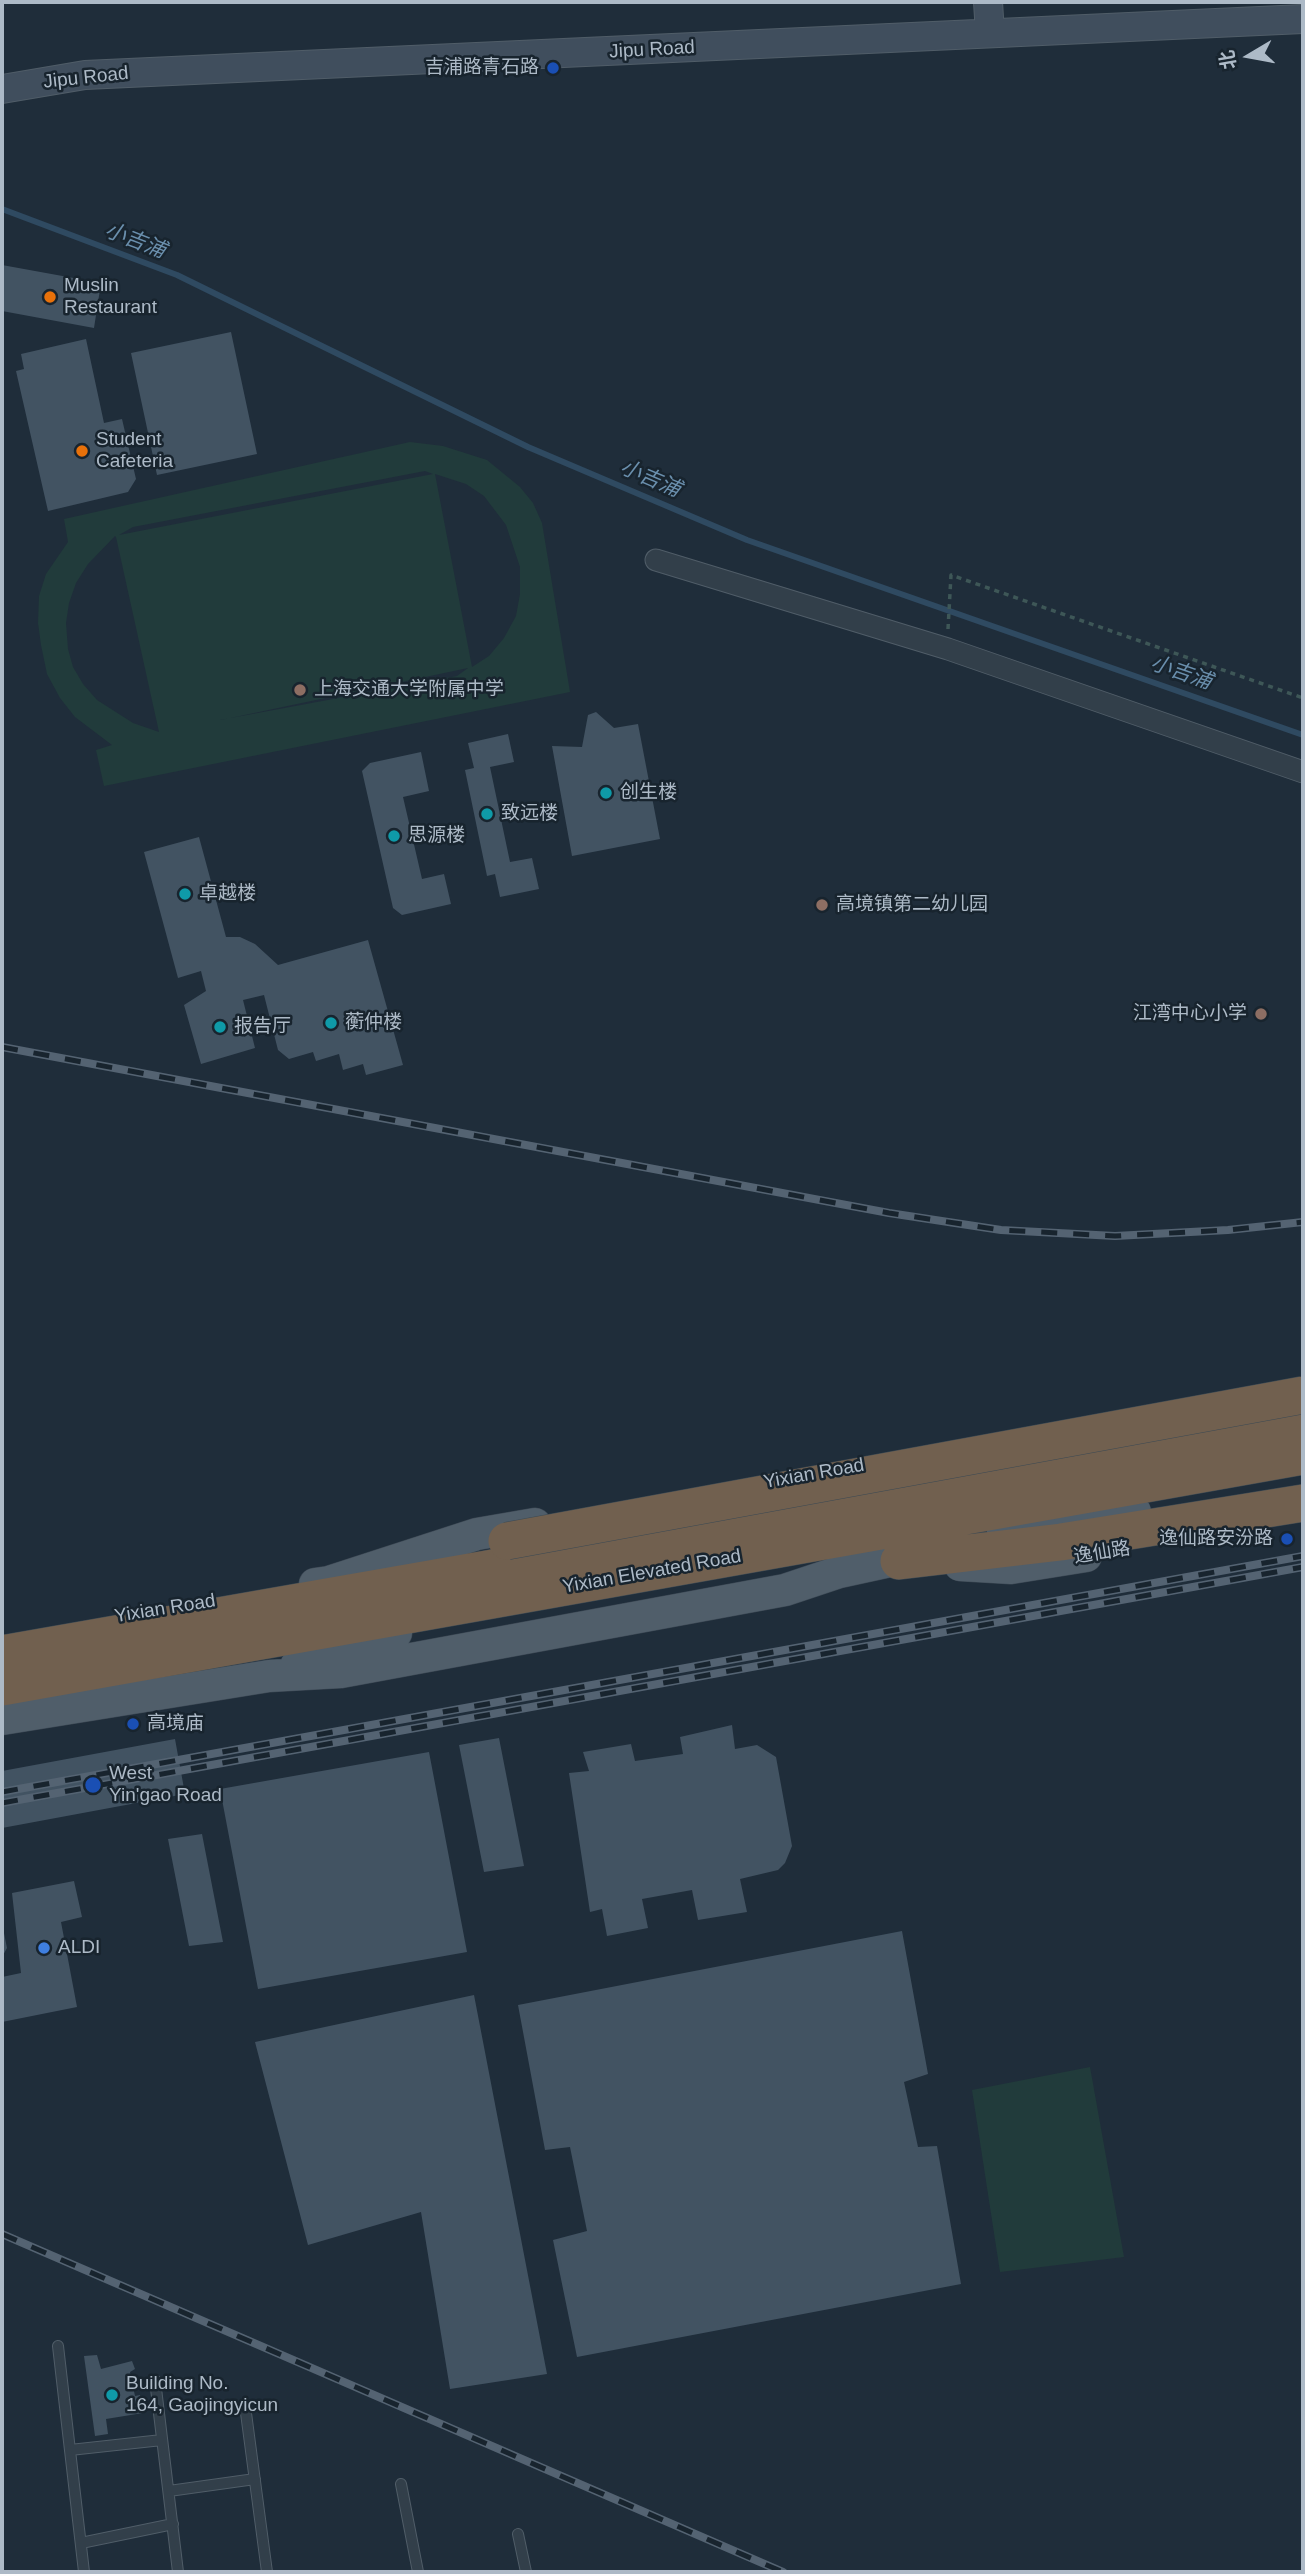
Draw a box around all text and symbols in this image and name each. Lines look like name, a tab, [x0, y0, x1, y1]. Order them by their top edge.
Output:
north arrow	[1214, 21, 1284, 91]
street label: Jipu Road	[609, 36, 695, 64]
text: 北	[1216, 49, 1240, 71]
place label: 吉浦路青石路	[425, 57, 539, 79]
marker: 吉浦路青石路	[545, 60, 561, 76]
street label: Jipu Road	[42, 62, 130, 94]
water label: 小吉浦	[101, 218, 169, 264]
place label: Muslin Restaurant	[64, 275, 157, 319]
marker: Muslin Restaurant	[42, 289, 58, 305]
place label: Student Cafeteria	[96, 429, 173, 473]
marker: Student Cafeteria	[74, 443, 90, 459]
water label: 小吉浦	[616, 455, 684, 503]
water label: 小吉浦	[1147, 651, 1215, 695]
place label: 上海交通大学附属中学	[314, 679, 504, 701]
marker: 上海交通大学附属中学	[292, 682, 308, 698]
place label: 创生楼	[620, 782, 677, 804]
marker: 创生楼	[598, 785, 614, 801]
place label: 致远楼	[501, 803, 558, 825]
marker: 致远楼	[479, 806, 495, 822]
place label: 思源楼	[408, 825, 465, 847]
marker: 思源楼	[386, 828, 402, 844]
place label: 卓越楼	[199, 883, 256, 905]
marker: 卓越楼	[177, 886, 193, 902]
place label: 高境镇第二幼儿园	[836, 894, 988, 916]
marker: 高境镇第二幼儿园	[814, 897, 830, 913]
place label: 江湾中心小学	[1133, 1003, 1247, 1025]
marker: 江湾中心小学	[1253, 1006, 1269, 1022]
place label: 蘅仲楼	[345, 1012, 402, 1034]
marker: 蘅仲楼	[323, 1015, 339, 1031]
place label: 报告厅	[234, 1016, 291, 1038]
marker: 报告厅	[212, 1019, 228, 1035]
street label: Yixian Road	[762, 1454, 866, 1494]
place label: 逸仙路安汾路	[1159, 1528, 1273, 1550]
marker: 逸仙路安汾路	[1279, 1531, 1295, 1547]
street label: 逸仙路	[1072, 1537, 1132, 1569]
street label: Yixian Elevated Road	[561, 1545, 743, 1599]
street label: Yixian Road	[113, 1590, 217, 1628]
place label: 高境庙	[147, 1713, 204, 1735]
marker: 高境庙	[125, 1716, 141, 1732]
place label: West Yin'gao Road	[109, 1763, 222, 1807]
marker: West Yin'gao Road	[83, 1775, 103, 1795]
place label: ALDI	[58, 1937, 100, 1959]
marker: ALDI	[36, 1940, 52, 1956]
place label: Building No. 164, Gaojingyicun	[126, 2373, 278, 2417]
marker: Building No. 164, Gaojingyicun	[104, 2387, 120, 2403]

